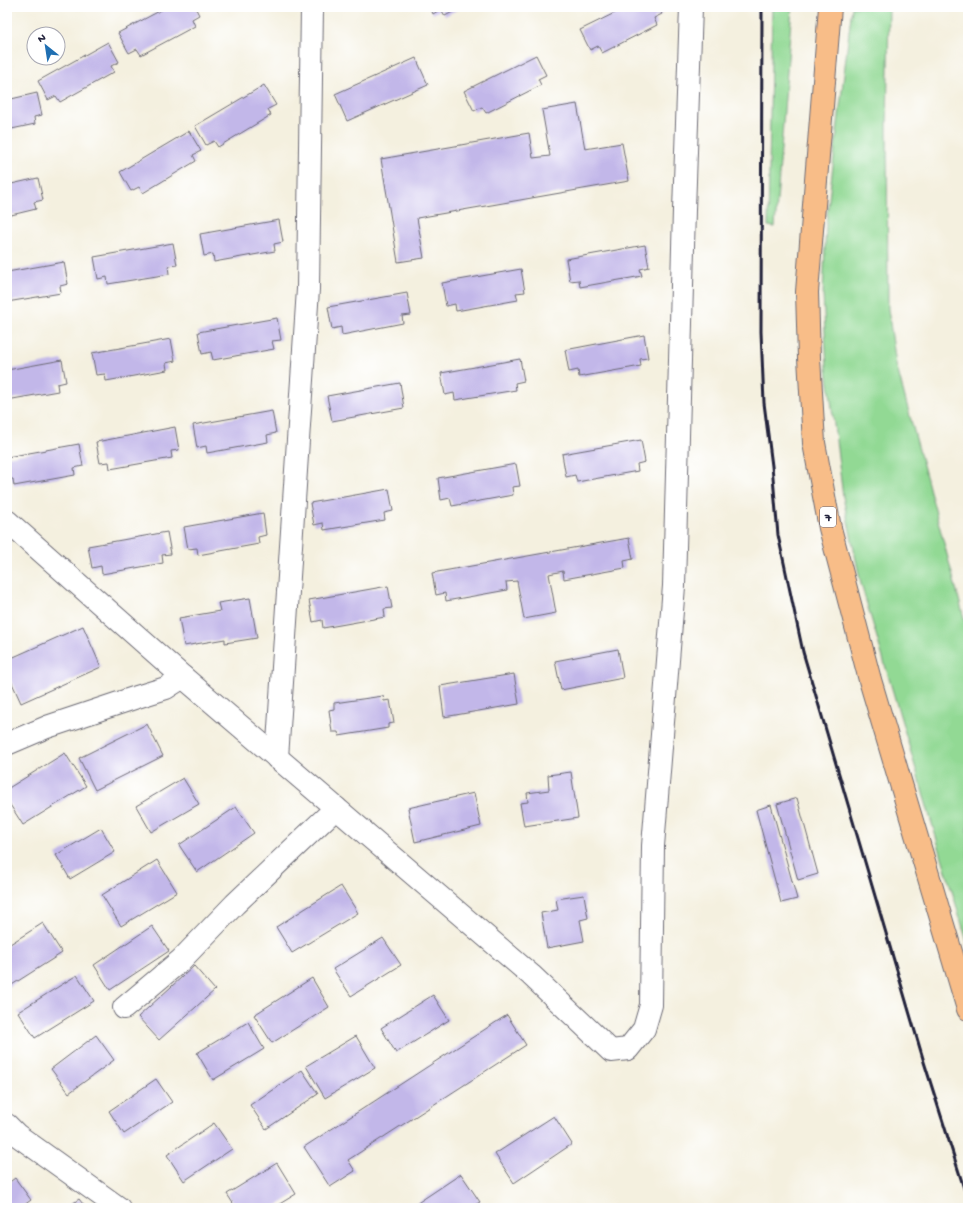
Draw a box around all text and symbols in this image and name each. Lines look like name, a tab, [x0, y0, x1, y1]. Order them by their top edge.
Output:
north arrow	[26, 26, 66, 66]
text: N	[36, 32, 48, 46]
road number: 7	[820, 507, 836, 527]

